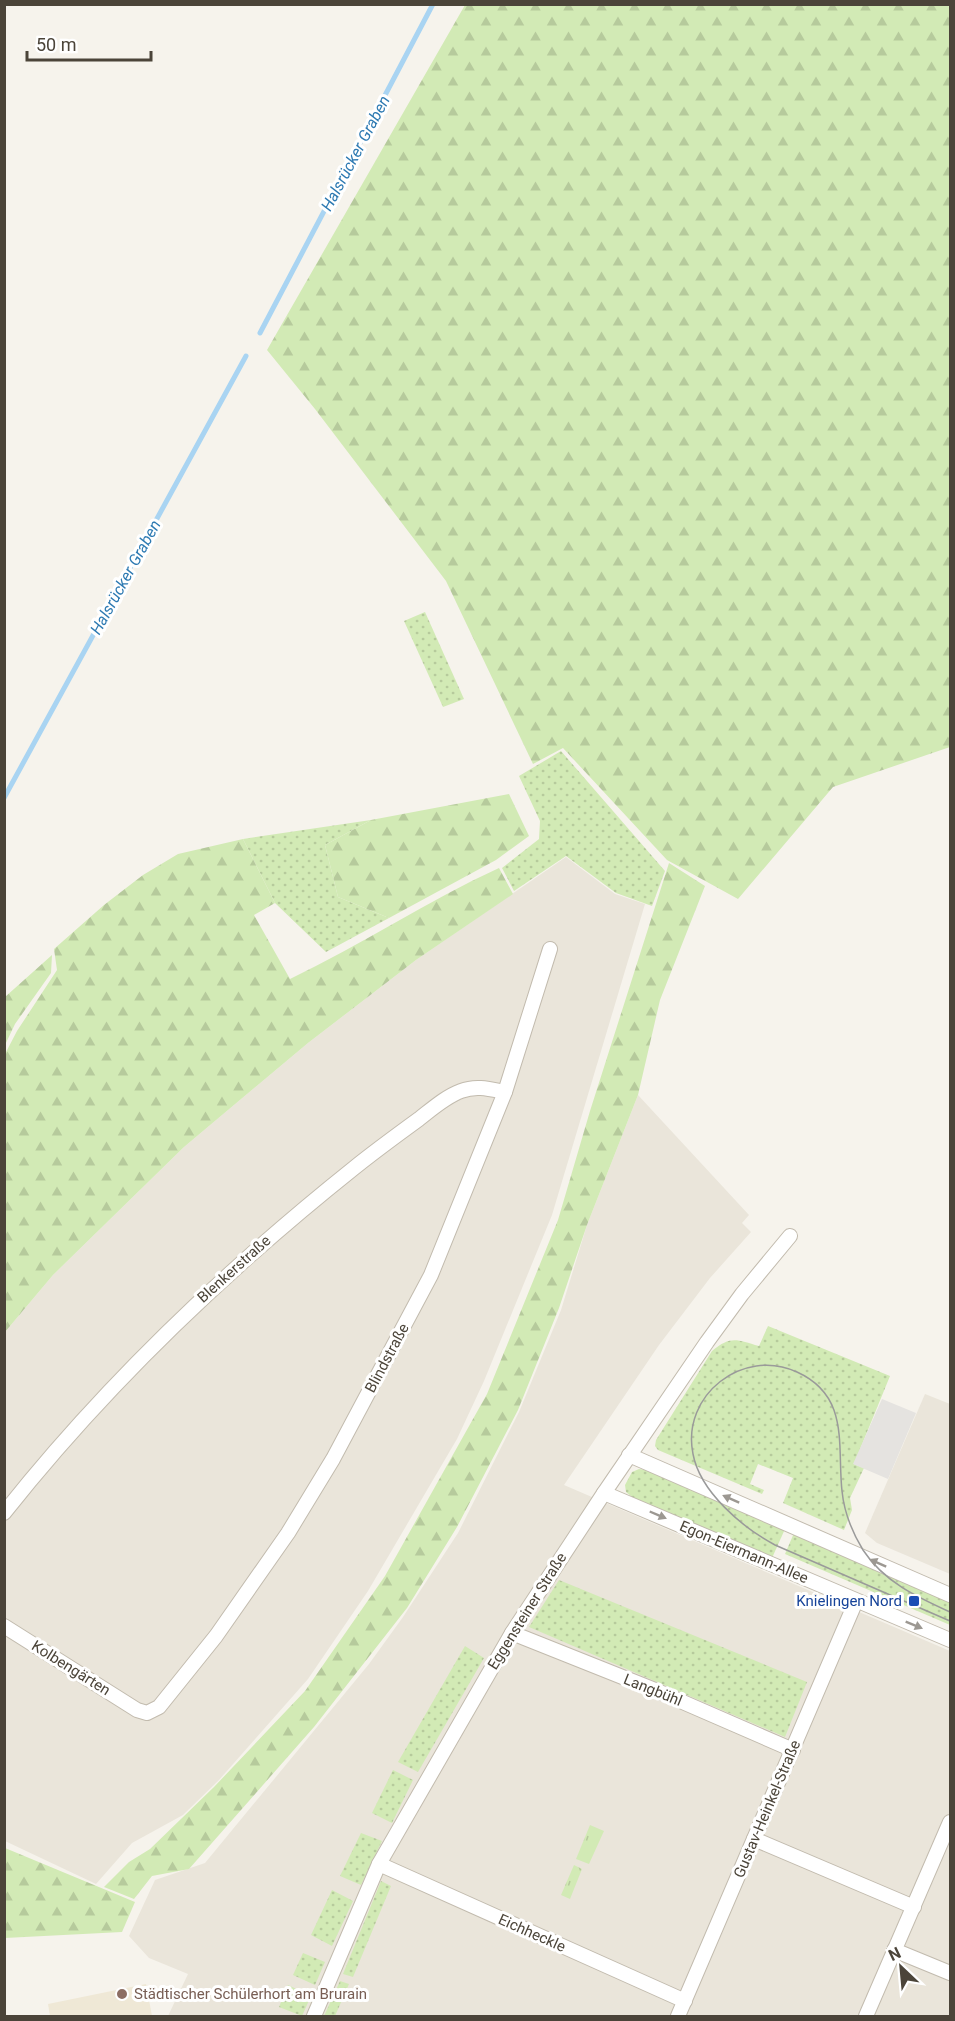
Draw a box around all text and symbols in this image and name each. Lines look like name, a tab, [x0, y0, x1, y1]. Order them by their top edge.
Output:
scale bar	[27, 24, 152, 62]
text: 50 m	[36, 34, 76, 55]
water label: Halsrücker Graben	[317, 92, 394, 214]
water label: Halsrücker Graben	[86, 517, 165, 638]
street label: Blenkerstraße	[194, 1231, 274, 1307]
street label: Blindstraße	[361, 1320, 413, 1396]
one-way arrow	[722, 1494, 740, 1504]
one-way arrow	[649, 1510, 667, 1520]
street label: Egon-Eiermann-Allee	[677, 1517, 811, 1587]
street label: Eggensteiner Straße	[484, 1549, 570, 1673]
one-way arrow	[868, 1558, 886, 1568]
place label: Knielingen Nord	[796, 1592, 902, 1610]
marker: Knielingen Nord	[907, 1594, 921, 1608]
one-way arrow	[905, 1621, 923, 1630]
street label: Kolbengärten	[28, 1637, 114, 1699]
street label: Langbühl	[621, 1670, 685, 1710]
street label: Gustav-Heinkel-Straße	[730, 1737, 804, 1881]
street label: Eichheckle	[496, 1910, 568, 1956]
north arrow	[871, 1937, 931, 1997]
text: N	[885, 1943, 904, 1965]
place label: Städtischer Schülerhort am Brurain	[134, 1985, 367, 2003]
marker: Städtischer Schülerhort am Brurain	[115, 1987, 129, 2001]

